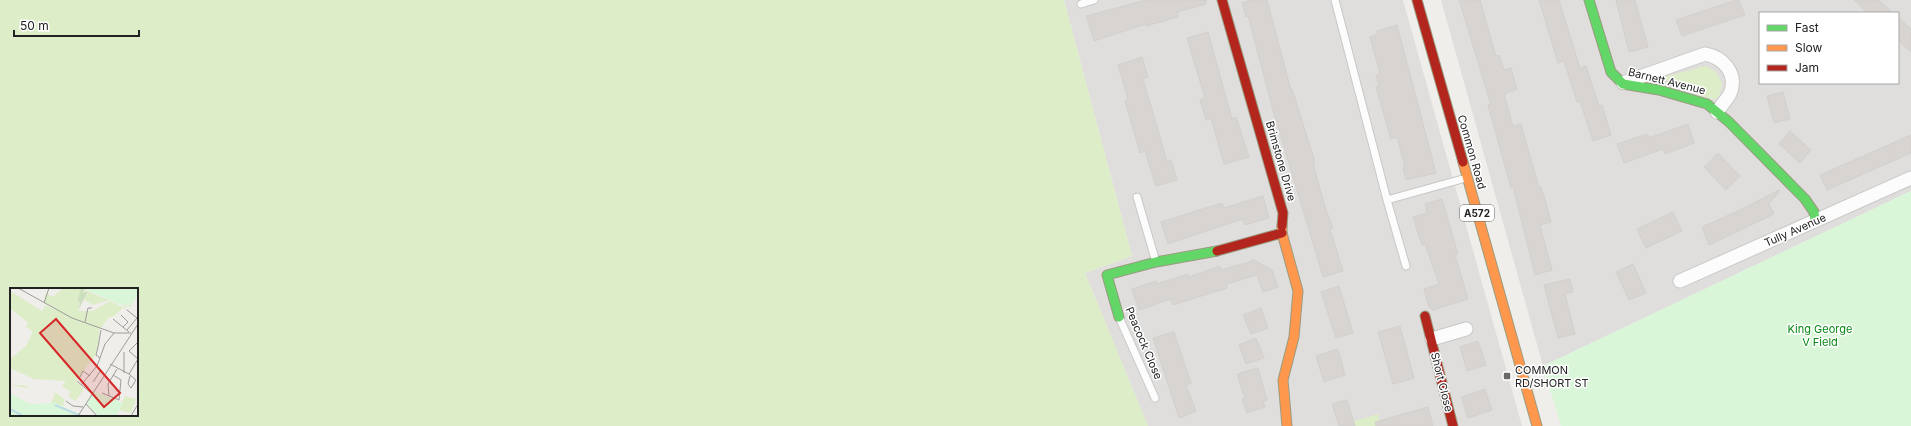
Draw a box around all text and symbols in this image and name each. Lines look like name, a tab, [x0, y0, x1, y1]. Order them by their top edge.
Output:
scale bar	[14, 12, 139, 38]
legend	[1759, 12, 1899, 84]
text: 50 m	[20, 18, 49, 33]
text: Fast	[1795, 20, 1819, 35]
text: Slow	[1795, 40, 1823, 55]
text: Jam	[1795, 60, 1819, 75]
street label: Barnett Avenue	[1627, 65, 1707, 97]
street label: Common Road	[1455, 113, 1489, 191]
street label: Brimstone Drive	[1263, 119, 1299, 203]
road number: A572	[1460, 205, 1494, 221]
street label: Tully Avenue	[1762, 210, 1828, 250]
inset map	[10, 288, 138, 416]
street label: Peacock Close	[1122, 305, 1166, 381]
park label: King George V Field	[1788, 322, 1852, 349]
street label: Short Close	[1428, 351, 1456, 413]
place label: COMMON RD/SHORT ST	[1515, 363, 1589, 390]
marker: COMMON RD/SHORT ST	[1502, 371, 1512, 381]

